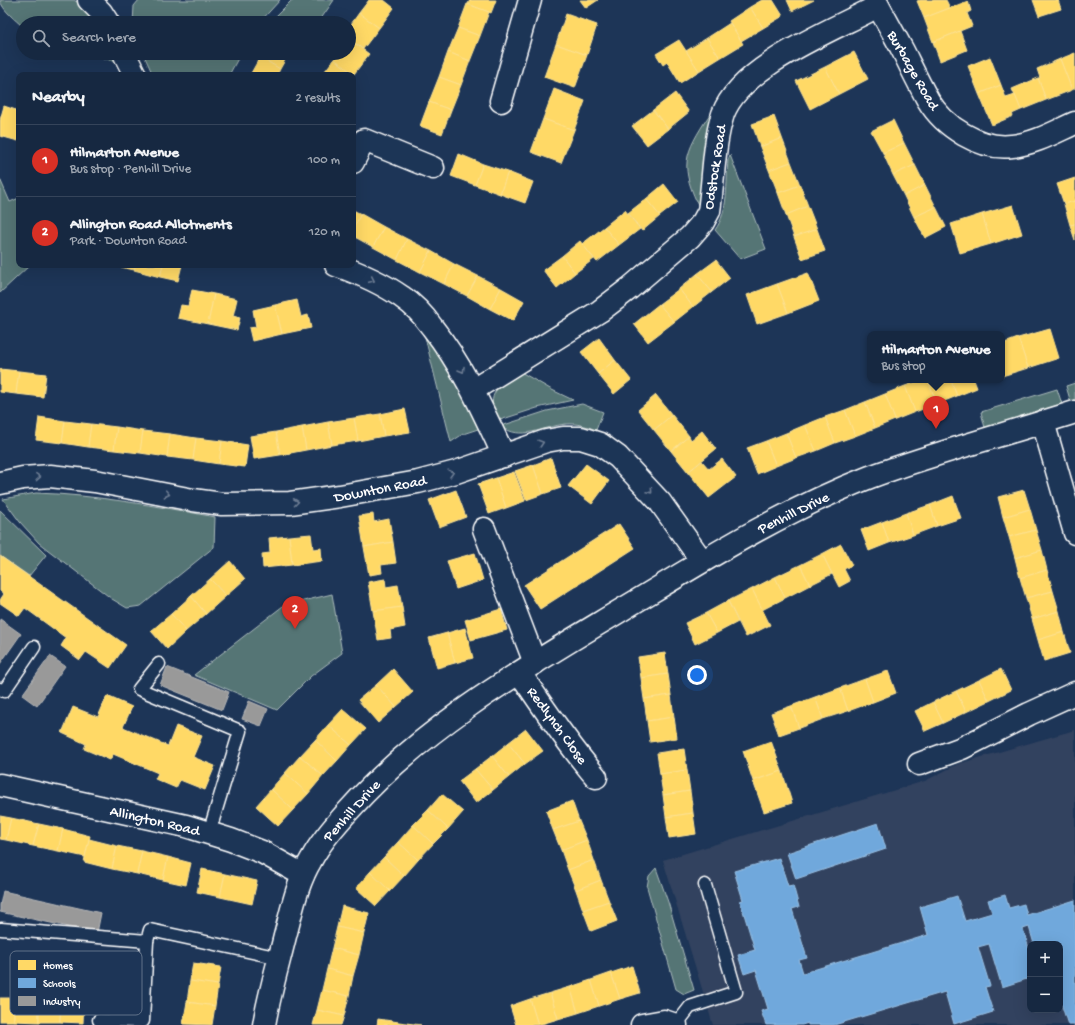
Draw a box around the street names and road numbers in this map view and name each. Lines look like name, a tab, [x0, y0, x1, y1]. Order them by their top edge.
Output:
street label: Burbage Road	[882, 27, 943, 115]
street label: Odstock Road	[700, 123, 732, 211]
street label: Downton Road	[332, 472, 429, 508]
street label: Penhill Drive	[754, 489, 833, 539]
street label: Redlynch Close	[522, 684, 591, 769]
street label: Penhill Drive	[319, 776, 385, 847]
street label: Allington Road	[108, 803, 202, 841]

